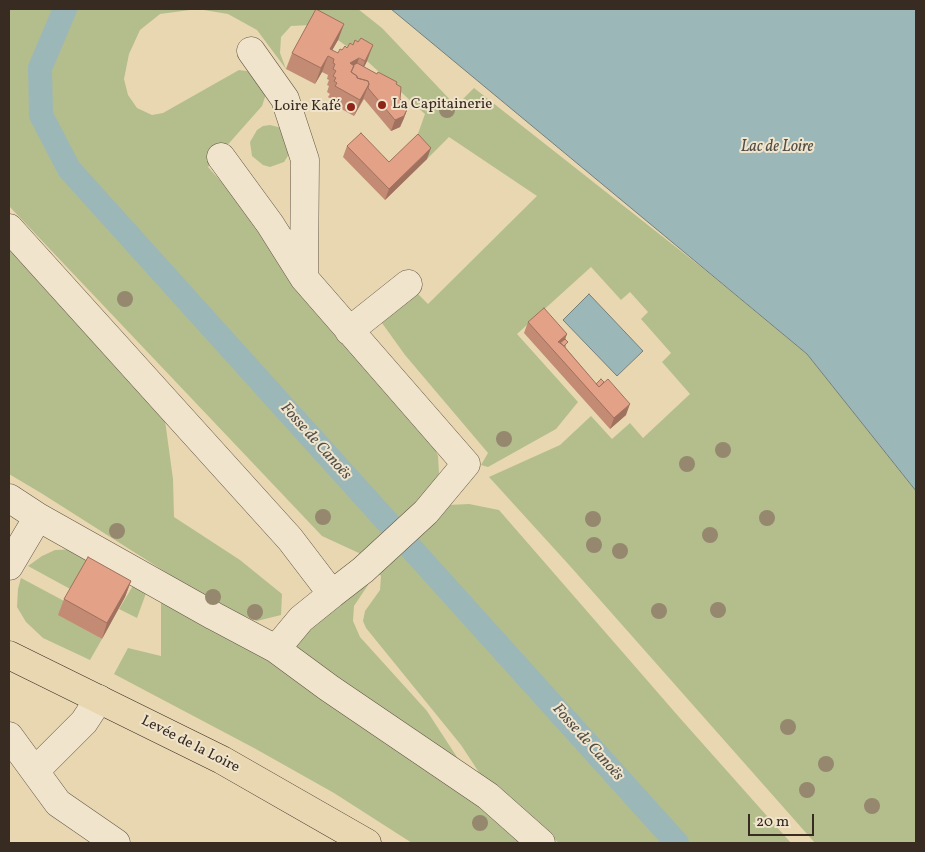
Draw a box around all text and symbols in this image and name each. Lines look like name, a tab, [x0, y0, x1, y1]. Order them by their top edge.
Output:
place label: La Capitainerie	[392, 96, 492, 114]
place label: Loire Kafé	[274, 98, 341, 116]
marker: La Capitainerie	[376, 99, 388, 111]
marker: Loire Kafé	[345, 101, 357, 113]
water label: Lac de Loire	[741, 138, 813, 158]
water label: Fosse de Canoës	[275, 399, 355, 485]
water label: Fosse de Canoës	[547, 700, 627, 786]
street label: Levée de la Loire	[138, 712, 242, 778]
scale bar	[750, 804, 816, 836]
text: 20 m	[756, 812, 789, 833]

